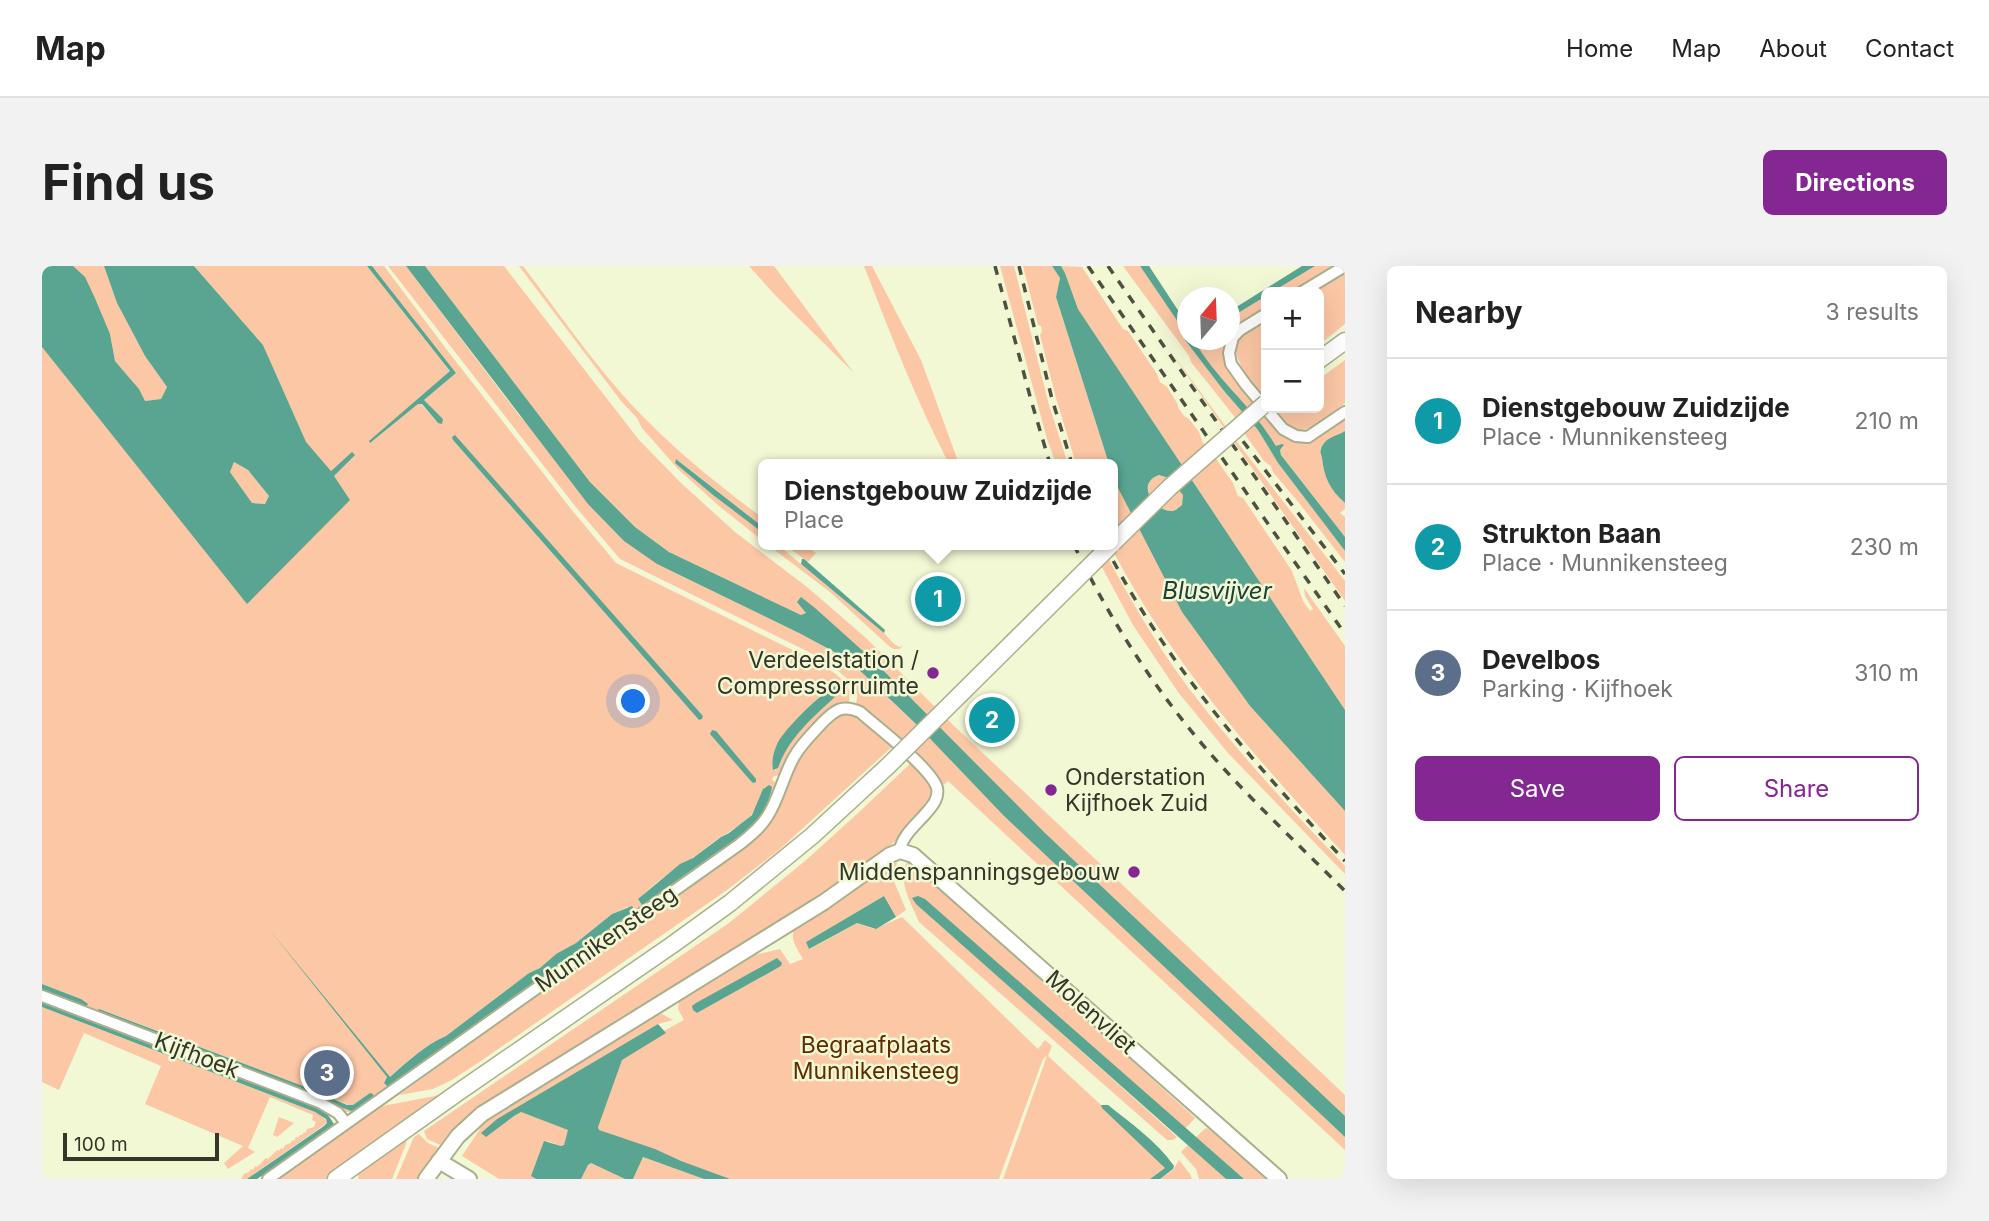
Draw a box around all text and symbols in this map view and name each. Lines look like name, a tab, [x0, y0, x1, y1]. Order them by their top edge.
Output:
text: Map	[35, 28, 106, 68]
text: Home	[1566, 34, 1633, 63]
text: Map	[1671, 34, 1721, 63]
text: About	[1759, 34, 1827, 63]
text: Contact	[1865, 34, 1954, 63]
button: Directions	[1763, 150, 1947, 215]
text: Find us	[42, 153, 215, 212]
north arrow	[1177, 287, 1240, 350]
map controls	[1261, 287, 1324, 413]
button: +	[1261, 287, 1324, 350]
text: Nearby	[1415, 294, 1523, 330]
text: 3 results	[1826, 298, 1919, 326]
button: −	[1261, 350, 1324, 413]
text: Dienstgebouw Zuidzijde	[1482, 392, 1790, 423]
text: 1	[1433, 407, 1443, 435]
text: 210 m	[1854, 407, 1919, 435]
text: Place · Munnikensteeg	[1482, 423, 1728, 451]
popup	[758, 459, 1118, 550]
text: Dienstgebouw Zuidzijde	[784, 475, 1092, 506]
text: Place	[784, 506, 844, 534]
text: Strukton Baan	[1482, 518, 1662, 549]
text: 2	[1431, 533, 1445, 561]
text: 230 m	[1850, 533, 1919, 561]
text: Place · Munnikensteeg	[1482, 549, 1728, 577]
pin: 1	[915, 573, 961, 625]
water label: Blusvijver	[1162, 576, 1273, 605]
text: Develbos	[1482, 644, 1600, 675]
place label: Verdeelstation / Compressorruimte	[717, 646, 919, 700]
text: 3	[1431, 659, 1445, 687]
text: 310 m	[1854, 659, 1919, 687]
marker: Verdeelstation / Compressorruimte	[925, 665, 941, 681]
text: Parking · Kijfhoek	[1482, 675, 1673, 703]
your location	[616, 684, 650, 718]
pin: 2	[969, 694, 1015, 746]
button: Save	[1415, 756, 1660, 821]
button: Share	[1674, 756, 1919, 821]
place label: Onderstation Kijfhoek Zuid	[1065, 763, 1208, 817]
marker: Onderstation Kijfhoek Zuid	[1043, 782, 1059, 798]
place label: Middenspanningsgebouw	[839, 858, 1120, 886]
marker: Middenspanningsgebouw	[1126, 864, 1142, 880]
street label: Munnikensteeg	[530, 880, 682, 998]
street label: Molenvliet	[1040, 964, 1142, 1060]
street label: Kijfhoek	[150, 1026, 244, 1084]
park label: Begraafplaats Munnikensteeg	[793, 1031, 959, 1085]
pin: 3	[304, 1047, 350, 1099]
scale bar	[63, 1130, 219, 1162]
text: 100 m	[74, 1133, 128, 1156]

